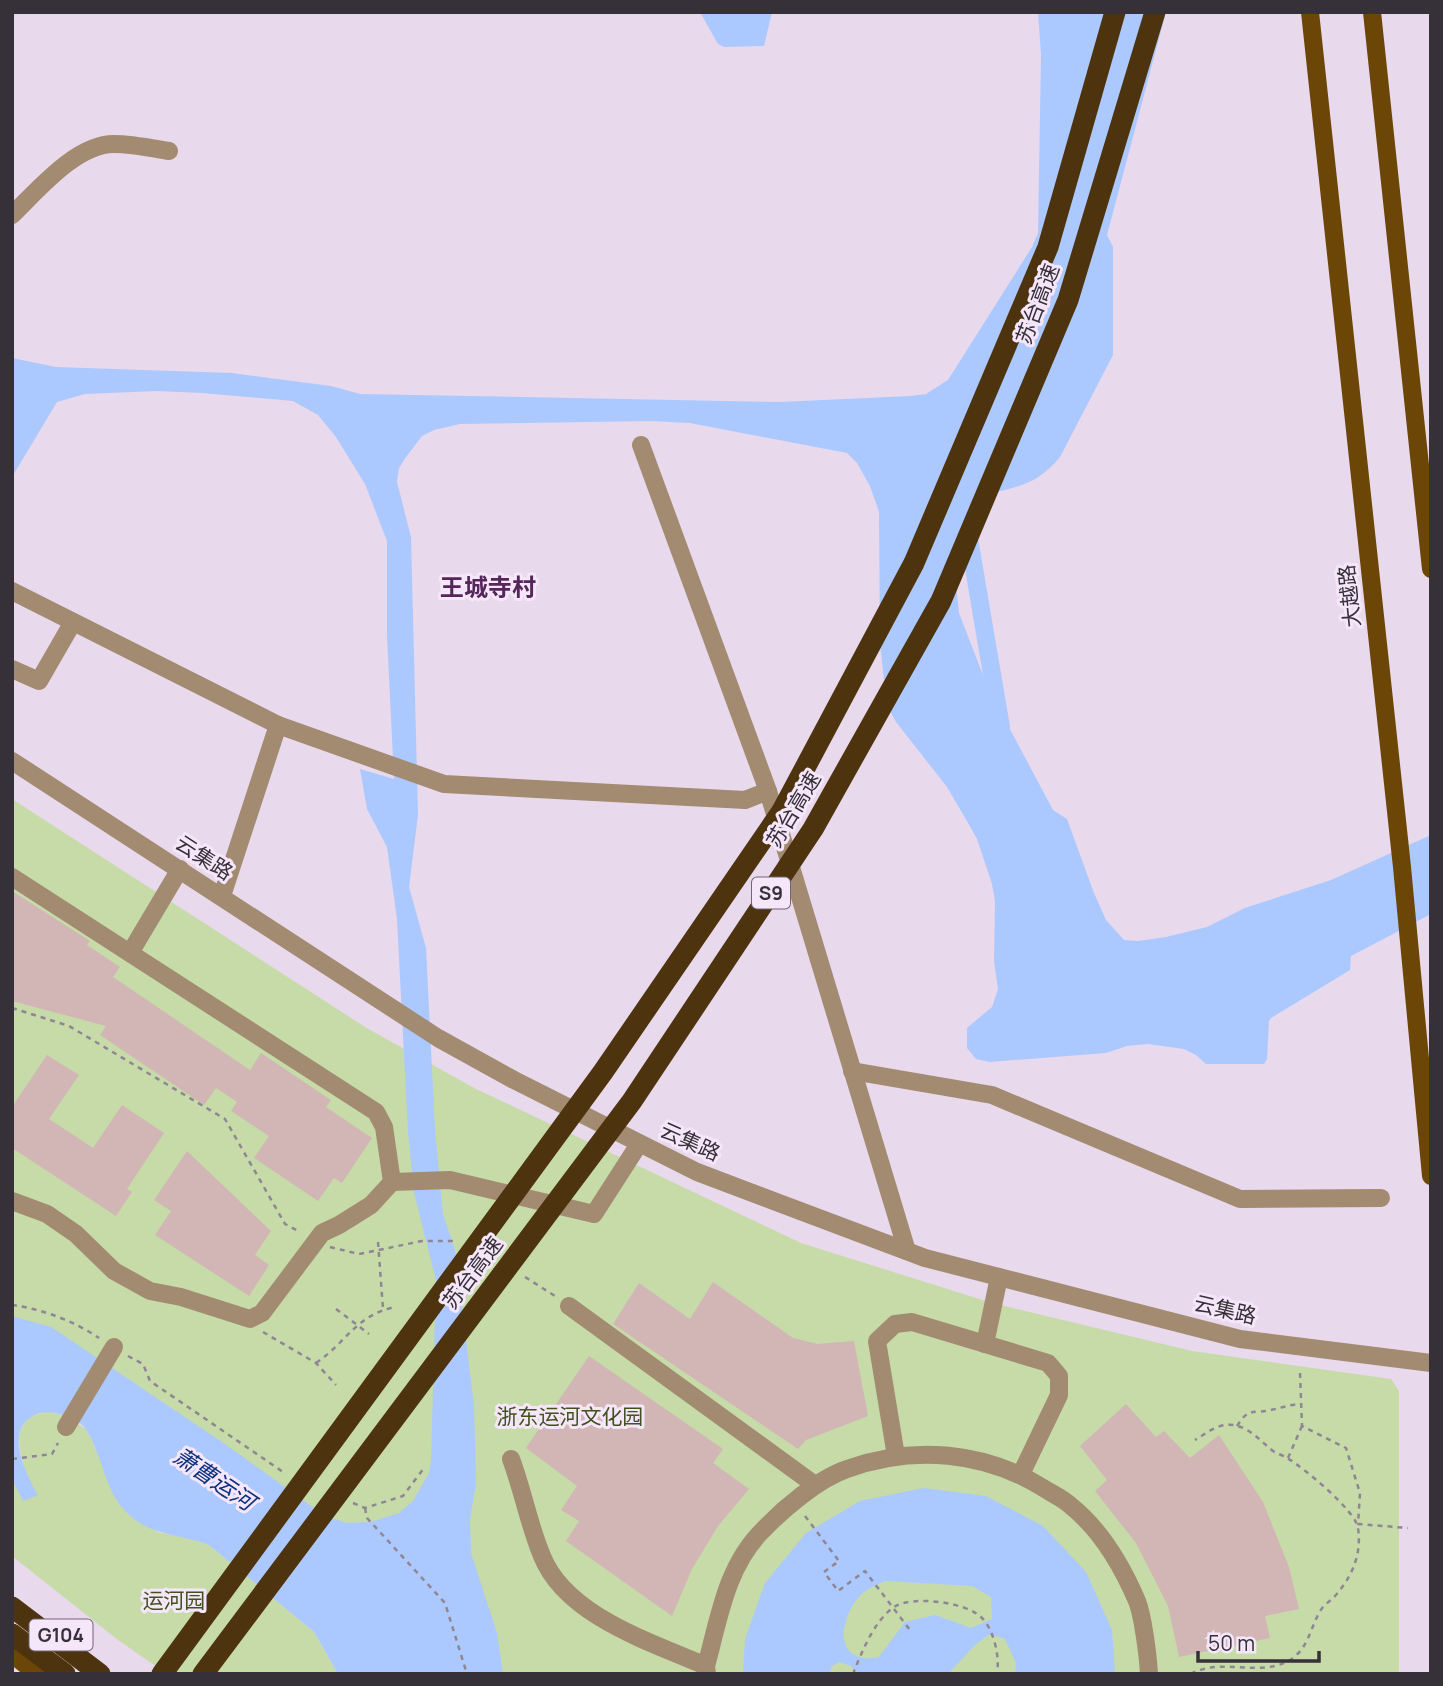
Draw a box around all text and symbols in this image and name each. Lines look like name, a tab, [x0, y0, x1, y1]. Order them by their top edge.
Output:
street label: 苏台高速	[1009, 259, 1065, 348]
street label: 大越路	[1332, 563, 1366, 629]
district label: 王城寺村	[440, 570, 536, 603]
street label: 苏台高速	[760, 766, 827, 853]
street label: 云集路	[171, 828, 239, 886]
road number: S9	[752, 878, 790, 908]
street label: 云集路	[656, 1115, 725, 1167]
street label: 苏台高速	[436, 1230, 509, 1314]
street label: 云集路	[1191, 1288, 1259, 1330]
park label: 浙东运河文化园	[497, 1402, 644, 1430]
water label: 萧曹运河	[167, 1439, 265, 1519]
park label: 运河园	[143, 1586, 206, 1614]
road number: G104	[29, 1620, 92, 1651]
scale bar	[1198, 1620, 1319, 1664]
text: 50 m	[1208, 1629, 1255, 1657]

